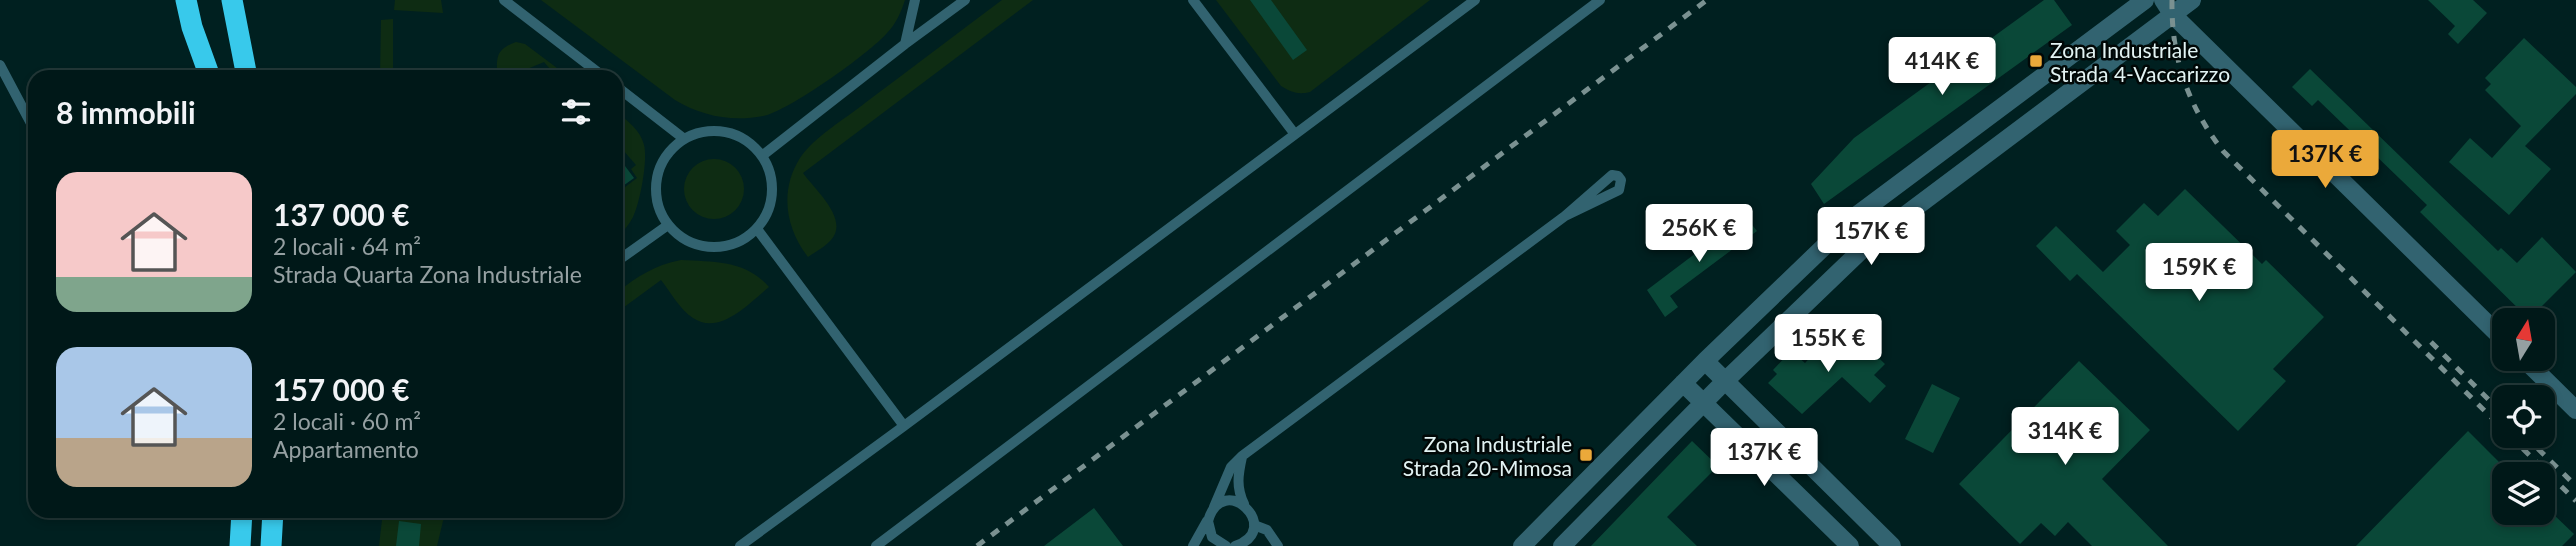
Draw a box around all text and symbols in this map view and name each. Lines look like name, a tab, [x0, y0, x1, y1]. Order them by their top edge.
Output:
place label: Zona Industriale Strada 4-Vaccarizzo	[2050, 37, 2230, 86]
pin: 414K €	[1885, 38, 1999, 97]
text: 414K €	[1905, 46, 1979, 74]
marker: Zona Industriale Strada 4-Vaccarizzo	[2028, 53, 2044, 69]
icon: filters	[557, 93, 595, 131]
text: 8 immobili	[56, 94, 196, 130]
pin: 137K €	[2268, 130, 2382, 190]
text: 137K €	[2288, 139, 2362, 167]
text: 137 000 €	[273, 196, 409, 232]
icon: home	[112, 200, 196, 284]
pin: 256K €	[1642, 204, 1756, 264]
pin: 157K €	[1814, 208, 1928, 267]
text: 256K €	[1662, 213, 1736, 241]
text: 157K €	[1834, 216, 1908, 244]
text: 2 locali · 64 m²	[273, 232, 421, 260]
pin: 159K €	[2142, 244, 2256, 303]
text: 159K €	[2162, 252, 2236, 280]
text: Strada Quarta Zona Industriale	[273, 260, 582, 288]
north arrow	[2492, 308, 2555, 371]
map controls	[2492, 308, 2555, 525]
pin: 155K €	[1771, 314, 1885, 374]
text: 155K €	[1791, 323, 1865, 351]
text: 157 000 €	[273, 371, 409, 407]
icon: home	[112, 375, 196, 459]
button: locate	[2492, 385, 2555, 448]
text: 2 locali · 60 m²	[273, 407, 421, 435]
pin: 314K €	[2008, 407, 2122, 467]
text: 314K €	[2028, 416, 2102, 444]
pin: 137K €	[1707, 428, 1821, 488]
place label: Zona Industriale Strada 20-Mimosa	[1403, 431, 1572, 480]
text: Appartamento	[273, 435, 419, 463]
text: 137K €	[1727, 437, 1801, 465]
marker: Zona Industriale Strada 20-Mimosa	[1578, 447, 1594, 463]
button: layers	[2492, 462, 2555, 525]

